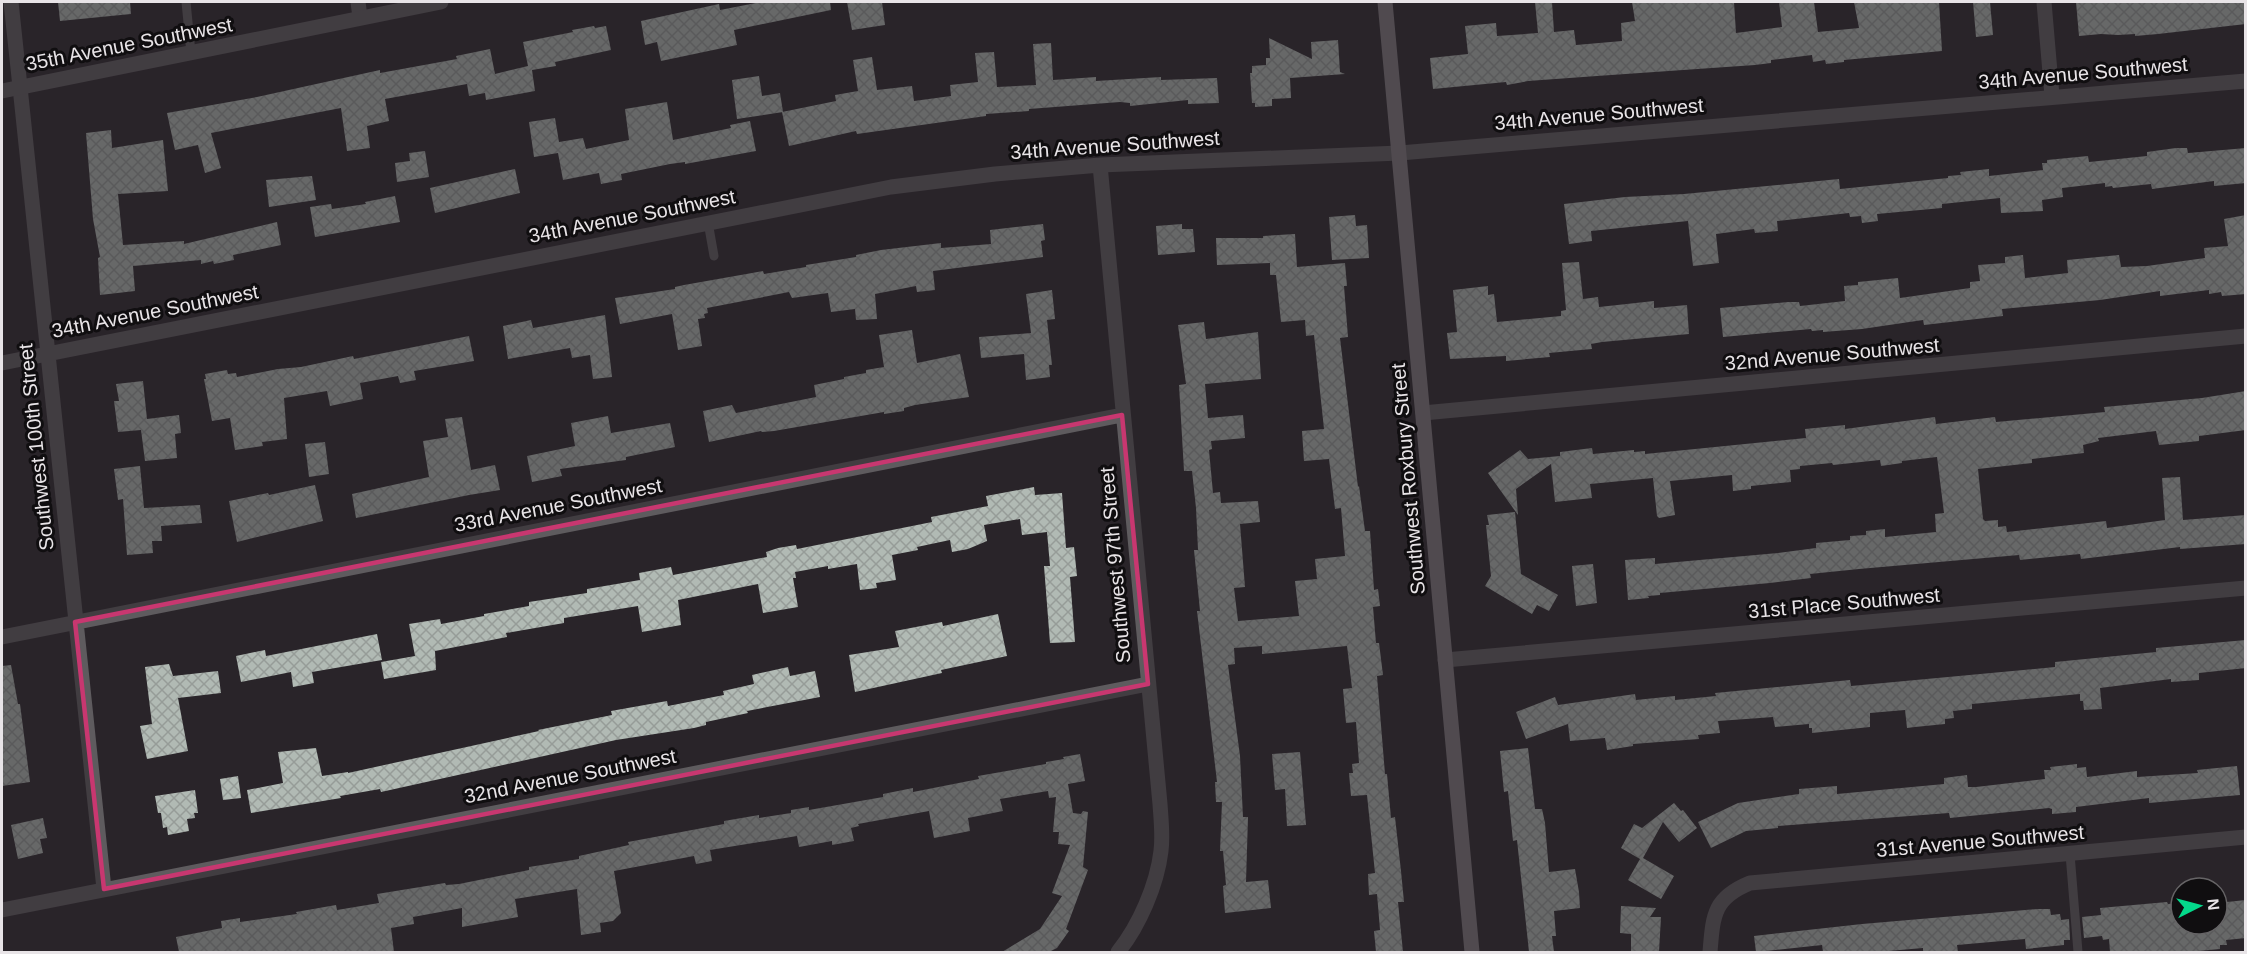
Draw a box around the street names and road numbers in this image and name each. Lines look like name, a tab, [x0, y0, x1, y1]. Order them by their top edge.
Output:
street label: 35th Avenue Southwest	[24, 13, 235, 75]
street label: 34th Avenue Southwest	[1978, 53, 2189, 93]
street label: 34th Avenue Southwest	[1494, 94, 1705, 134]
street label: 34th Avenue Southwest	[1010, 127, 1221, 163]
street label: 34th Avenue Southwest	[527, 185, 738, 247]
street label: 34th Avenue Southwest	[50, 280, 261, 342]
street label: 32nd Avenue Southwest	[1724, 334, 1941, 374]
street label: Southwest 100th Street	[14, 342, 58, 552]
street label: Southwest Roxbury Street	[1387, 362, 1429, 596]
street label: Southwest 97th Street	[1095, 466, 1135, 664]
street label: 33rd Avenue Southwest	[452, 474, 664, 536]
street label: 31st Place Southwest	[1747, 584, 1941, 622]
street label: 32nd Avenue Southwest	[462, 745, 678, 807]
street label: 31st Avenue Southwest	[1875, 821, 2085, 861]

